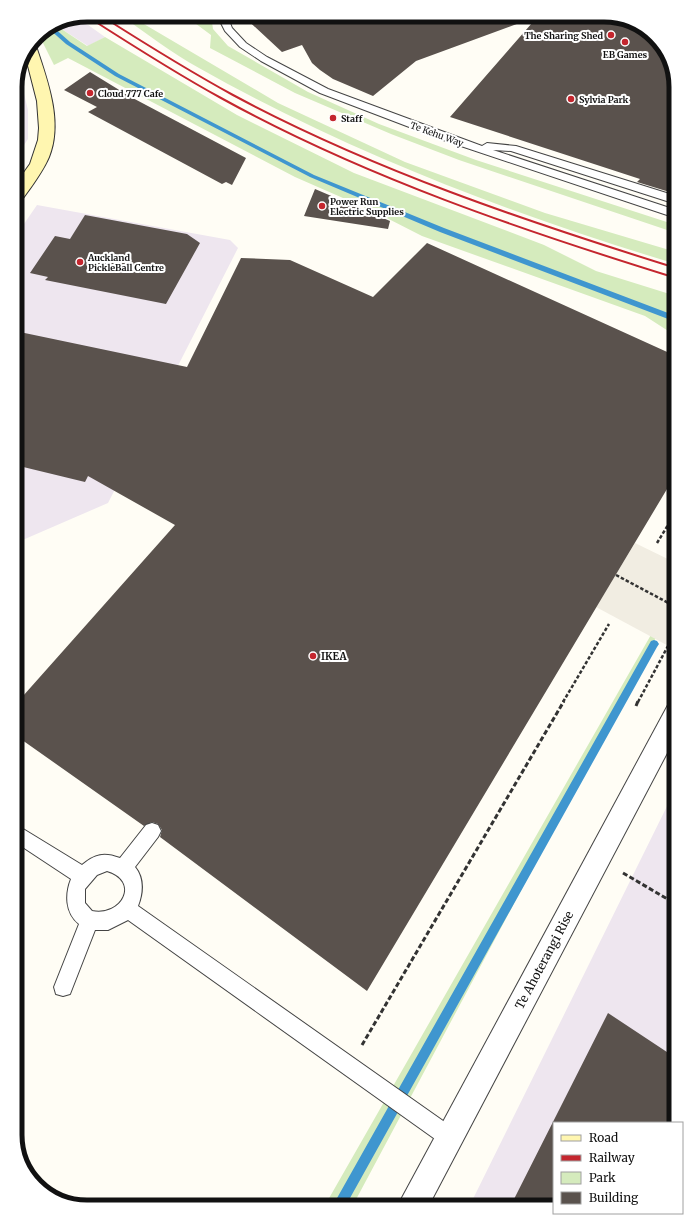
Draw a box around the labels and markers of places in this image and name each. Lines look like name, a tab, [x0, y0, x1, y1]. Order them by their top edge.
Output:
place label: The Sharing Shed	[524, 30, 603, 41]
marker: The Sharing Shed	[606, 30, 616, 40]
marker: EB Games	[620, 37, 630, 47]
place label: EB Games	[603, 49, 648, 60]
marker: Cloud 777 Cafe	[85, 88, 95, 98]
place label: Cloud 777 Cafe	[98, 88, 163, 99]
marker: Sylvia Park	[566, 94, 576, 104]
place label: Sylvia Park	[579, 94, 629, 105]
marker: Staff	[328, 113, 338, 123]
place label: Staff	[341, 113, 363, 124]
place label: Power Run Electric Supplies	[330, 196, 404, 217]
marker: Power Run Electric Supplies	[317, 201, 327, 211]
place label: Auckland PickleBall Centre	[87, 252, 164, 273]
marker: Auckland PickleBall Centre	[75, 257, 85, 267]
place label: IKEA	[321, 650, 347, 663]
marker: IKEA	[308, 651, 318, 661]

